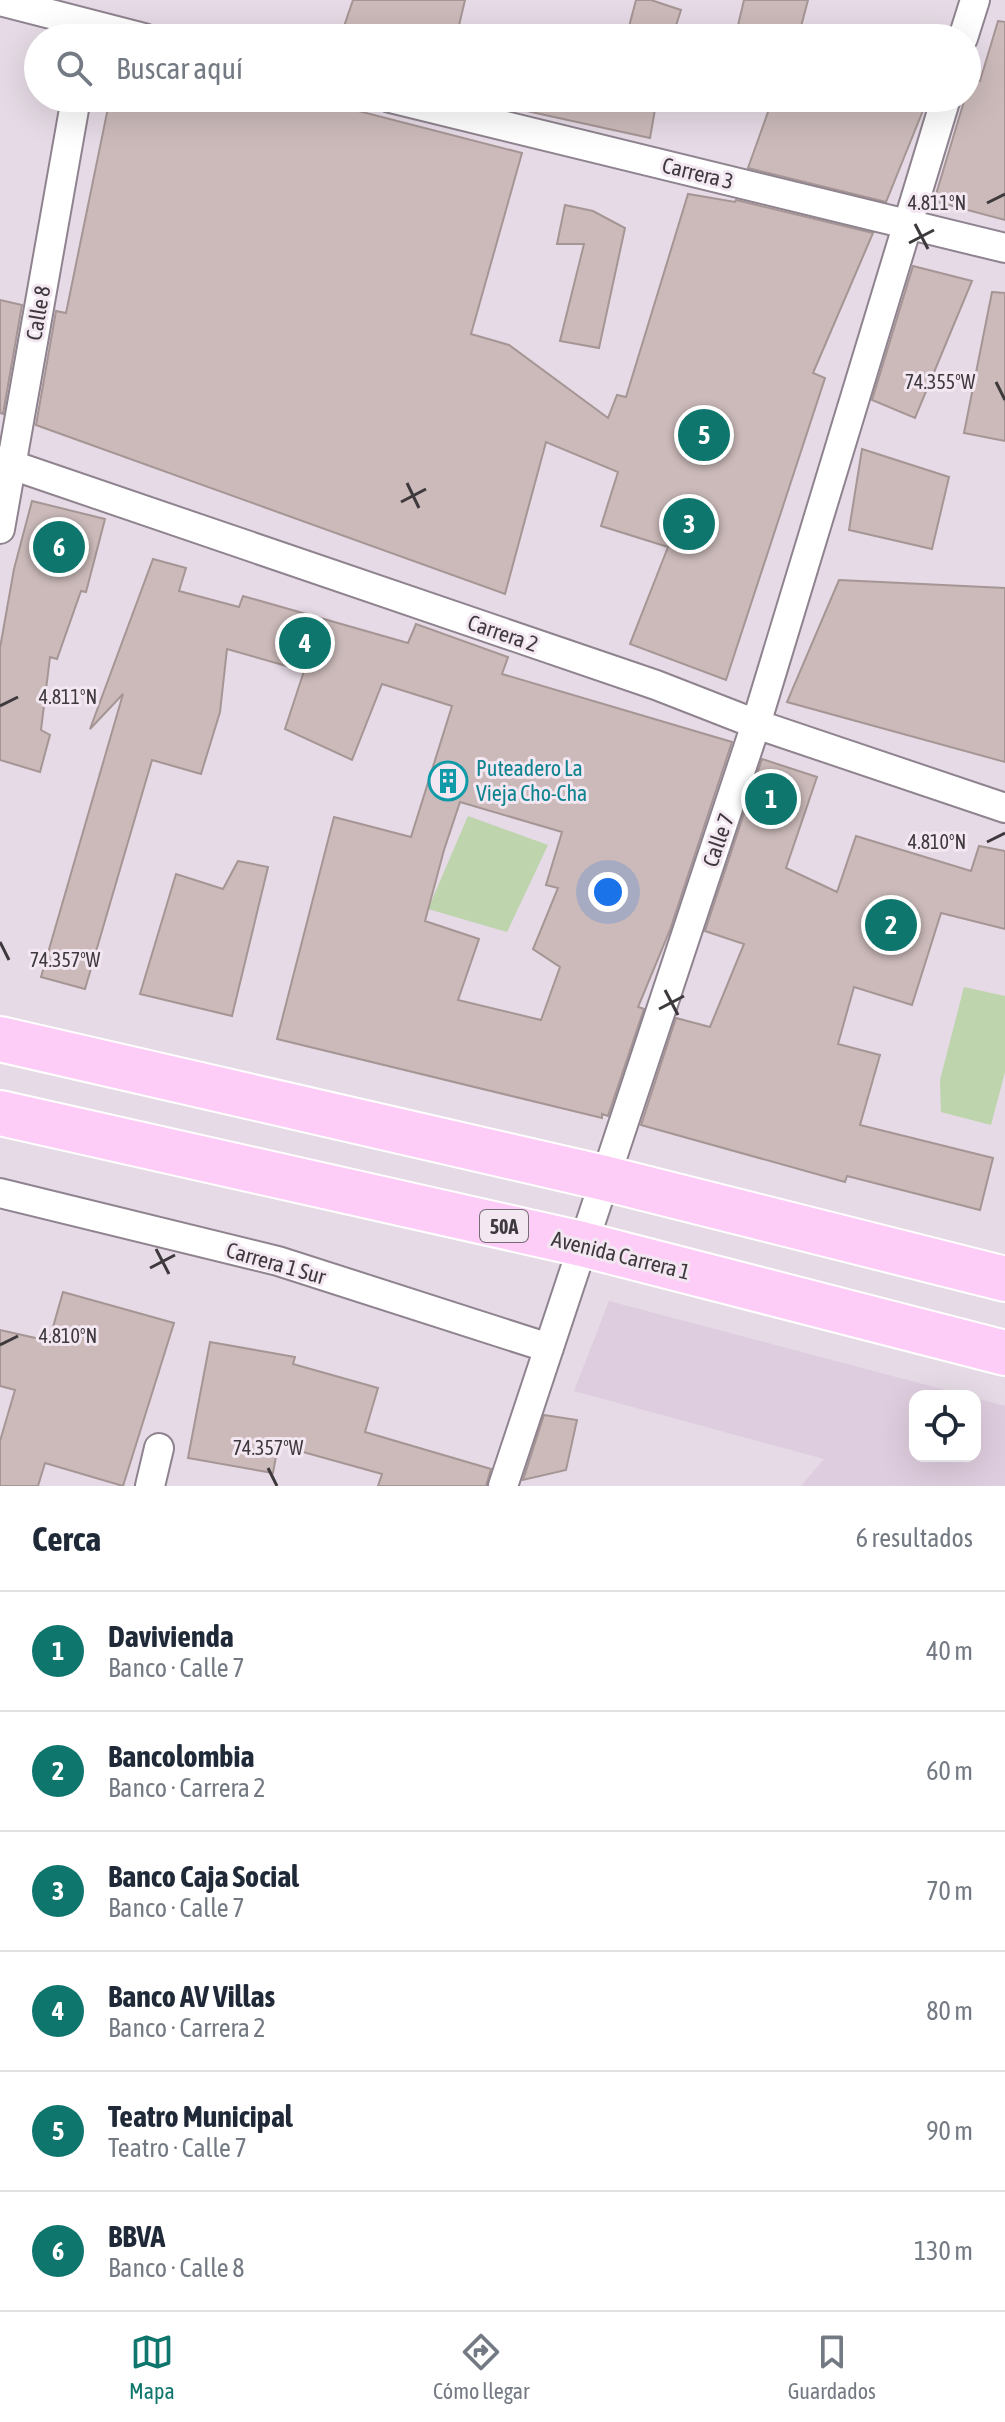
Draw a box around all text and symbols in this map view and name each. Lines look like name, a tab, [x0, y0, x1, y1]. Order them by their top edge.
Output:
search box	[24, 24, 981, 112]
icon: search	[52, 46, 96, 90]
text: Buscar aquí	[116, 51, 243, 85]
street label: Carrera 3	[660, 152, 736, 194]
text: 4.811°N	[908, 191, 966, 214]
street label: Calle 8	[20, 284, 56, 342]
text: 74.355°W	[905, 370, 976, 393]
pin: 5	[678, 405, 730, 465]
pin: 3	[663, 494, 715, 554]
pin: 6	[33, 517, 85, 577]
street label: Carrera 2	[464, 609, 542, 657]
pin: 4	[279, 613, 331, 673]
text: 4.811°N	[39, 685, 97, 708]
place label: Puteadero La Vieja Cho-Cha	[476, 755, 587, 806]
building icon: Puteadero La Vieja Cho-Cha	[427, 760, 469, 802]
pin: 1	[745, 769, 797, 829]
street label: Calle 7	[697, 810, 739, 870]
text: 4.810°N	[908, 830, 966, 853]
your location	[588, 872, 628, 912]
pin: 2	[865, 895, 917, 955]
text: 74.357°W	[30, 948, 101, 971]
road number: 50A	[480, 1210, 528, 1242]
street label: Avenida Carrera 1	[549, 1225, 693, 1285]
street label: Carrera 1 Sur	[223, 1236, 329, 1290]
text: 4.810°N	[39, 1324, 97, 1347]
map controls	[909, 1390, 981, 1462]
button: locate	[909, 1390, 981, 1462]
text: 74.357°W	[233, 1436, 304, 1459]
text: Cerca	[32, 1519, 101, 1558]
text: 6 resultados	[856, 1523, 973, 1553]
text: Davivienda	[108, 1619, 234, 1653]
text: 1	[52, 1636, 64, 1666]
text: 40 m	[926, 1636, 973, 1666]
text: Banco · Calle 7	[108, 1653, 244, 1683]
text: Bancolombia	[108, 1739, 254, 1773]
text: 2	[52, 1756, 64, 1786]
text: 60 m	[926, 1756, 973, 1786]
text: Banco · Carrera 2	[108, 1773, 266, 1803]
text: Banco Caja Social	[108, 1859, 299, 1893]
text: 3	[52, 1876, 64, 1906]
text: 70 m	[926, 1876, 973, 1906]
text: Banco · Calle 7	[108, 1893, 244, 1923]
text: Banco AV Villas	[108, 1979, 275, 2013]
text: 4	[52, 1996, 64, 2026]
text: 80 m	[926, 1996, 973, 2026]
text: Banco · Carrera 2	[108, 2013, 266, 2043]
text: Teatro Municipal	[108, 2099, 293, 2133]
text: 5	[52, 2116, 64, 2146]
text: 90 m	[926, 2116, 973, 2146]
text: Teatro · Calle 7	[108, 2133, 247, 2163]
text: BBVA	[108, 2219, 165, 2253]
text: 6	[52, 2236, 64, 2266]
text: 130 m	[914, 2236, 973, 2266]
text: Banco · Calle 8	[108, 2253, 244, 2283]
tab: Mapa	[129, 2330, 175, 2404]
tab: Cómo llegar	[433, 2330, 530, 2404]
tab: Guardados	[788, 2330, 876, 2404]

